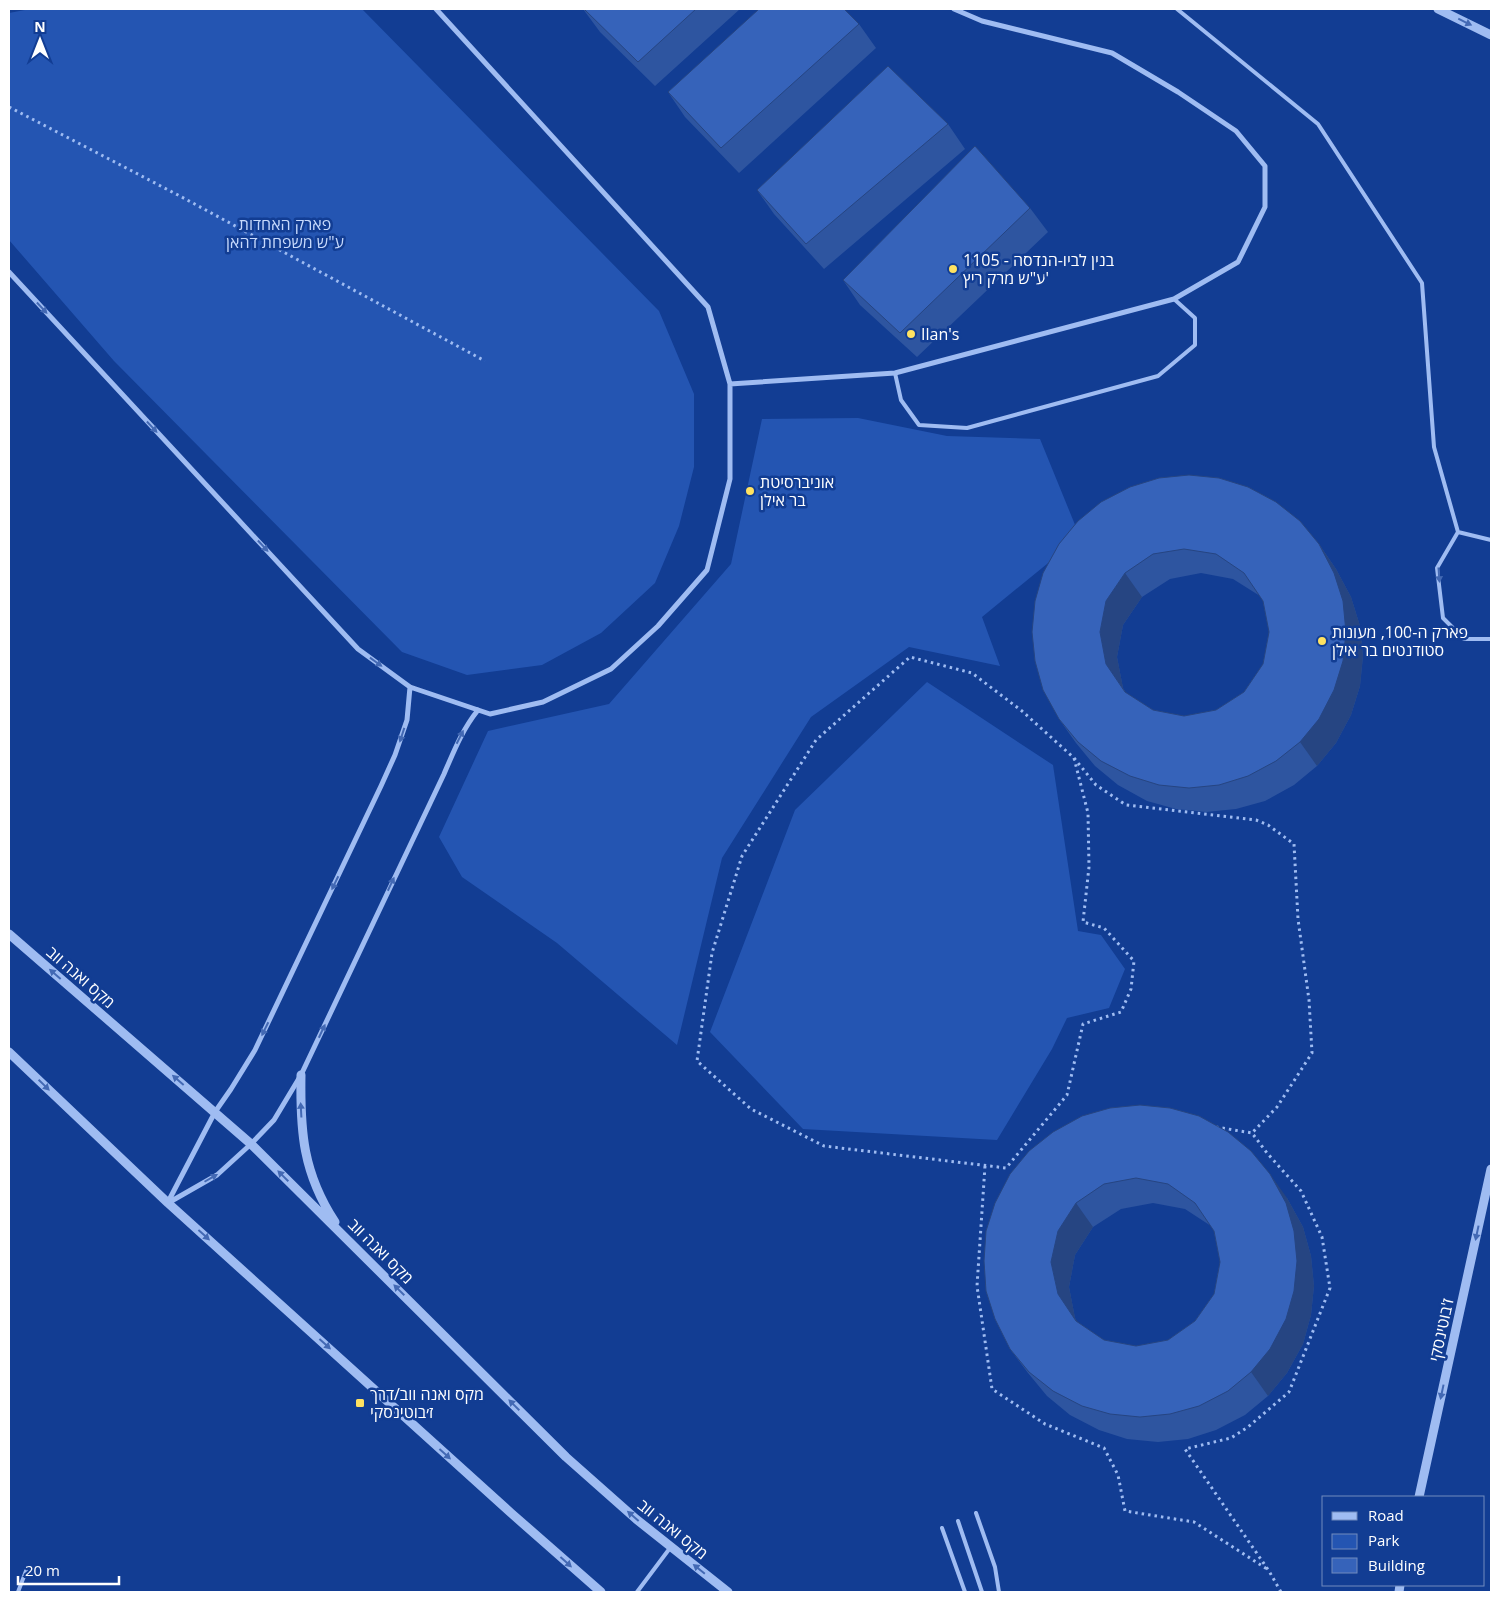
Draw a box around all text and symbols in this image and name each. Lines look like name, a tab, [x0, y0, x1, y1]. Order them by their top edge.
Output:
north arrow	[15, 15, 65, 65]
text: N	[34, 17, 46, 36]
one-way arrow	[1458, 18, 1472, 26]
park label: פארק האחדות ע"ש משפחת דהאן	[226, 213, 344, 253]
place label: 1105 - בנין לביו-הנדסה ע"ש מרק ריץ'	[963, 249, 1115, 289]
marker: 1105 - בנין לביו-הנדסה ע"ש מרק ריץ'	[947, 263, 959, 275]
one-way arrow	[36, 301, 48, 313]
place label: Ilan's	[921, 323, 959, 345]
marker: Ilan's	[905, 328, 917, 340]
one-way arrow	[146, 420, 158, 432]
place label: אוניברסיטת בר אילן	[760, 471, 834, 511]
marker: אוניברסיטת בר אילן	[744, 485, 756, 497]
one-way arrow	[257, 540, 269, 552]
one-way arrow	[1435, 567, 1443, 583]
place label: פארק ה-100, מעונות סטודנטים בר אילן	[1332, 621, 1468, 661]
marker: פארק ה-100, מעונות סטודנטים בר אילן	[1316, 635, 1328, 647]
one-way arrow	[369, 657, 383, 667]
one-way arrow	[397, 728, 405, 743]
one-way arrow	[456, 730, 464, 744]
one-way arrow	[330, 876, 338, 890]
one-way arrow	[388, 877, 396, 891]
street label: מקס ואנה ווב	[42, 941, 120, 1013]
one-way arrow	[48, 968, 61, 979]
one-way arrow	[260, 1022, 268, 1036]
one-way arrow	[318, 1024, 326, 1038]
one-way arrow	[172, 1074, 184, 1086]
one-way arrow	[38, 1079, 50, 1091]
one-way arrow	[297, 1102, 305, 1118]
one-way arrow	[278, 1170, 290, 1182]
one-way arrow	[204, 1174, 217, 1183]
street label: מקס ואנה ווב	[343, 1213, 419, 1289]
one-way arrow	[1473, 1226, 1481, 1241]
one-way arrow	[198, 1229, 210, 1241]
one-way arrow	[393, 1285, 405, 1297]
street label: ז'בוטינסקי	[1424, 1296, 1458, 1364]
one-way arrow	[318, 1339, 331, 1350]
place label: מקס ואנה ווב/דרך ז׳בוטינסקי	[370, 1383, 484, 1423]
one-way arrow	[1438, 1384, 1446, 1400]
marker: מקס ואנה ווב/דרך ז׳בוטינסקי	[354, 1397, 366, 1409]
one-way arrow	[508, 1399, 520, 1411]
one-way arrow	[439, 1448, 452, 1459]
street label: מקס ואנה ווב	[633, 1494, 713, 1564]
legend	[1322, 1496, 1485, 1586]
text: Road	[1368, 1505, 1404, 1525]
one-way arrow	[627, 1510, 639, 1522]
text: Park	[1368, 1530, 1399, 1550]
scale bar	[18, 1554, 119, 1586]
text: Building	[1368, 1555, 1425, 1575]
one-way arrow	[560, 1556, 572, 1568]
text: 20 m	[25, 1560, 60, 1580]
one-way arrow	[693, 1564, 706, 1575]

